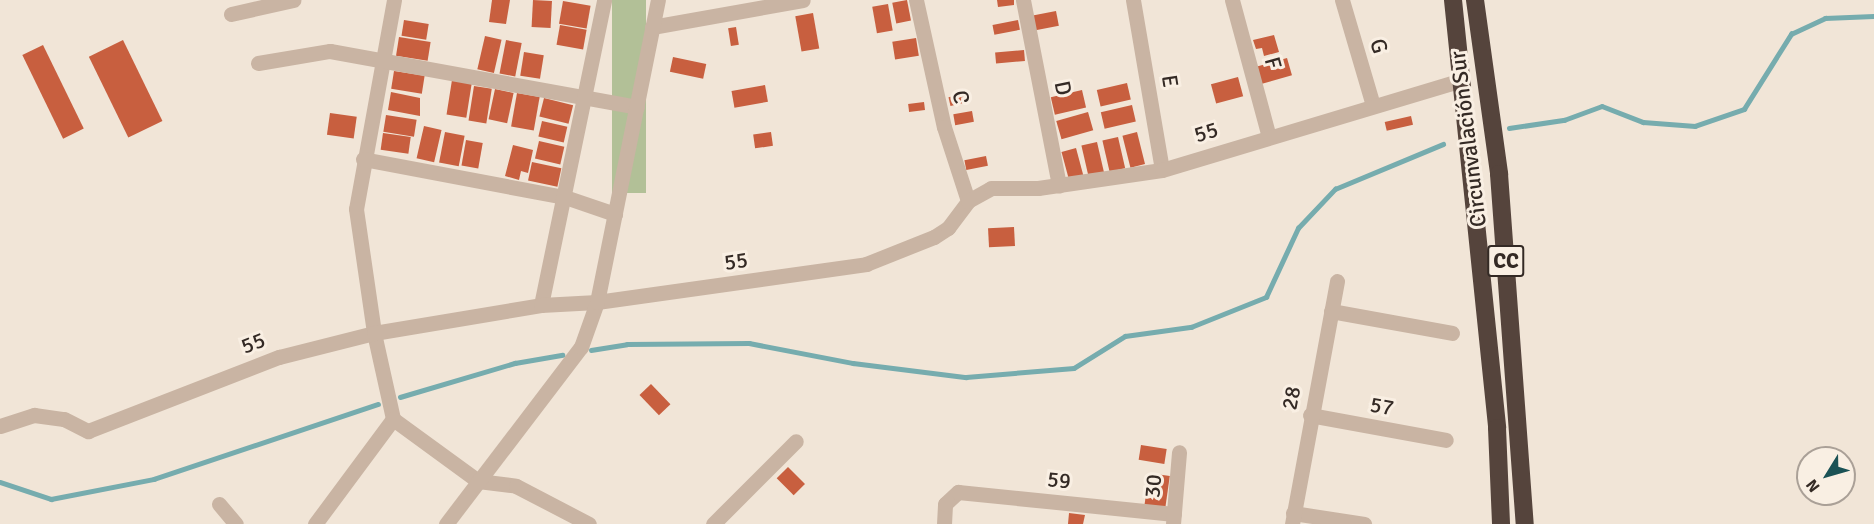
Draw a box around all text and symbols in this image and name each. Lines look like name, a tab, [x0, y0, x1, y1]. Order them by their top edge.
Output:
street label: G	[1364, 36, 1394, 56]
street label: Circunvalación Sur	[1444, 50, 1492, 228]
street label: F	[1259, 54, 1287, 72]
street label: E	[1156, 73, 1184, 89]
street label: D	[1049, 78, 1077, 98]
street label: C	[947, 88, 975, 106]
street label: 55	[1191, 116, 1221, 148]
road number: CC	[1486, 243, 1526, 279]
street label: 55	[722, 246, 750, 276]
street label: 55	[237, 326, 269, 360]
street label: 28	[1276, 384, 1306, 412]
street label: 57	[1368, 391, 1396, 421]
north arrow	[1796, 446, 1856, 506]
street label: 59	[1046, 466, 1072, 494]
street label: 30	[1139, 473, 1167, 499]
text: N	[1802, 475, 1825, 496]

